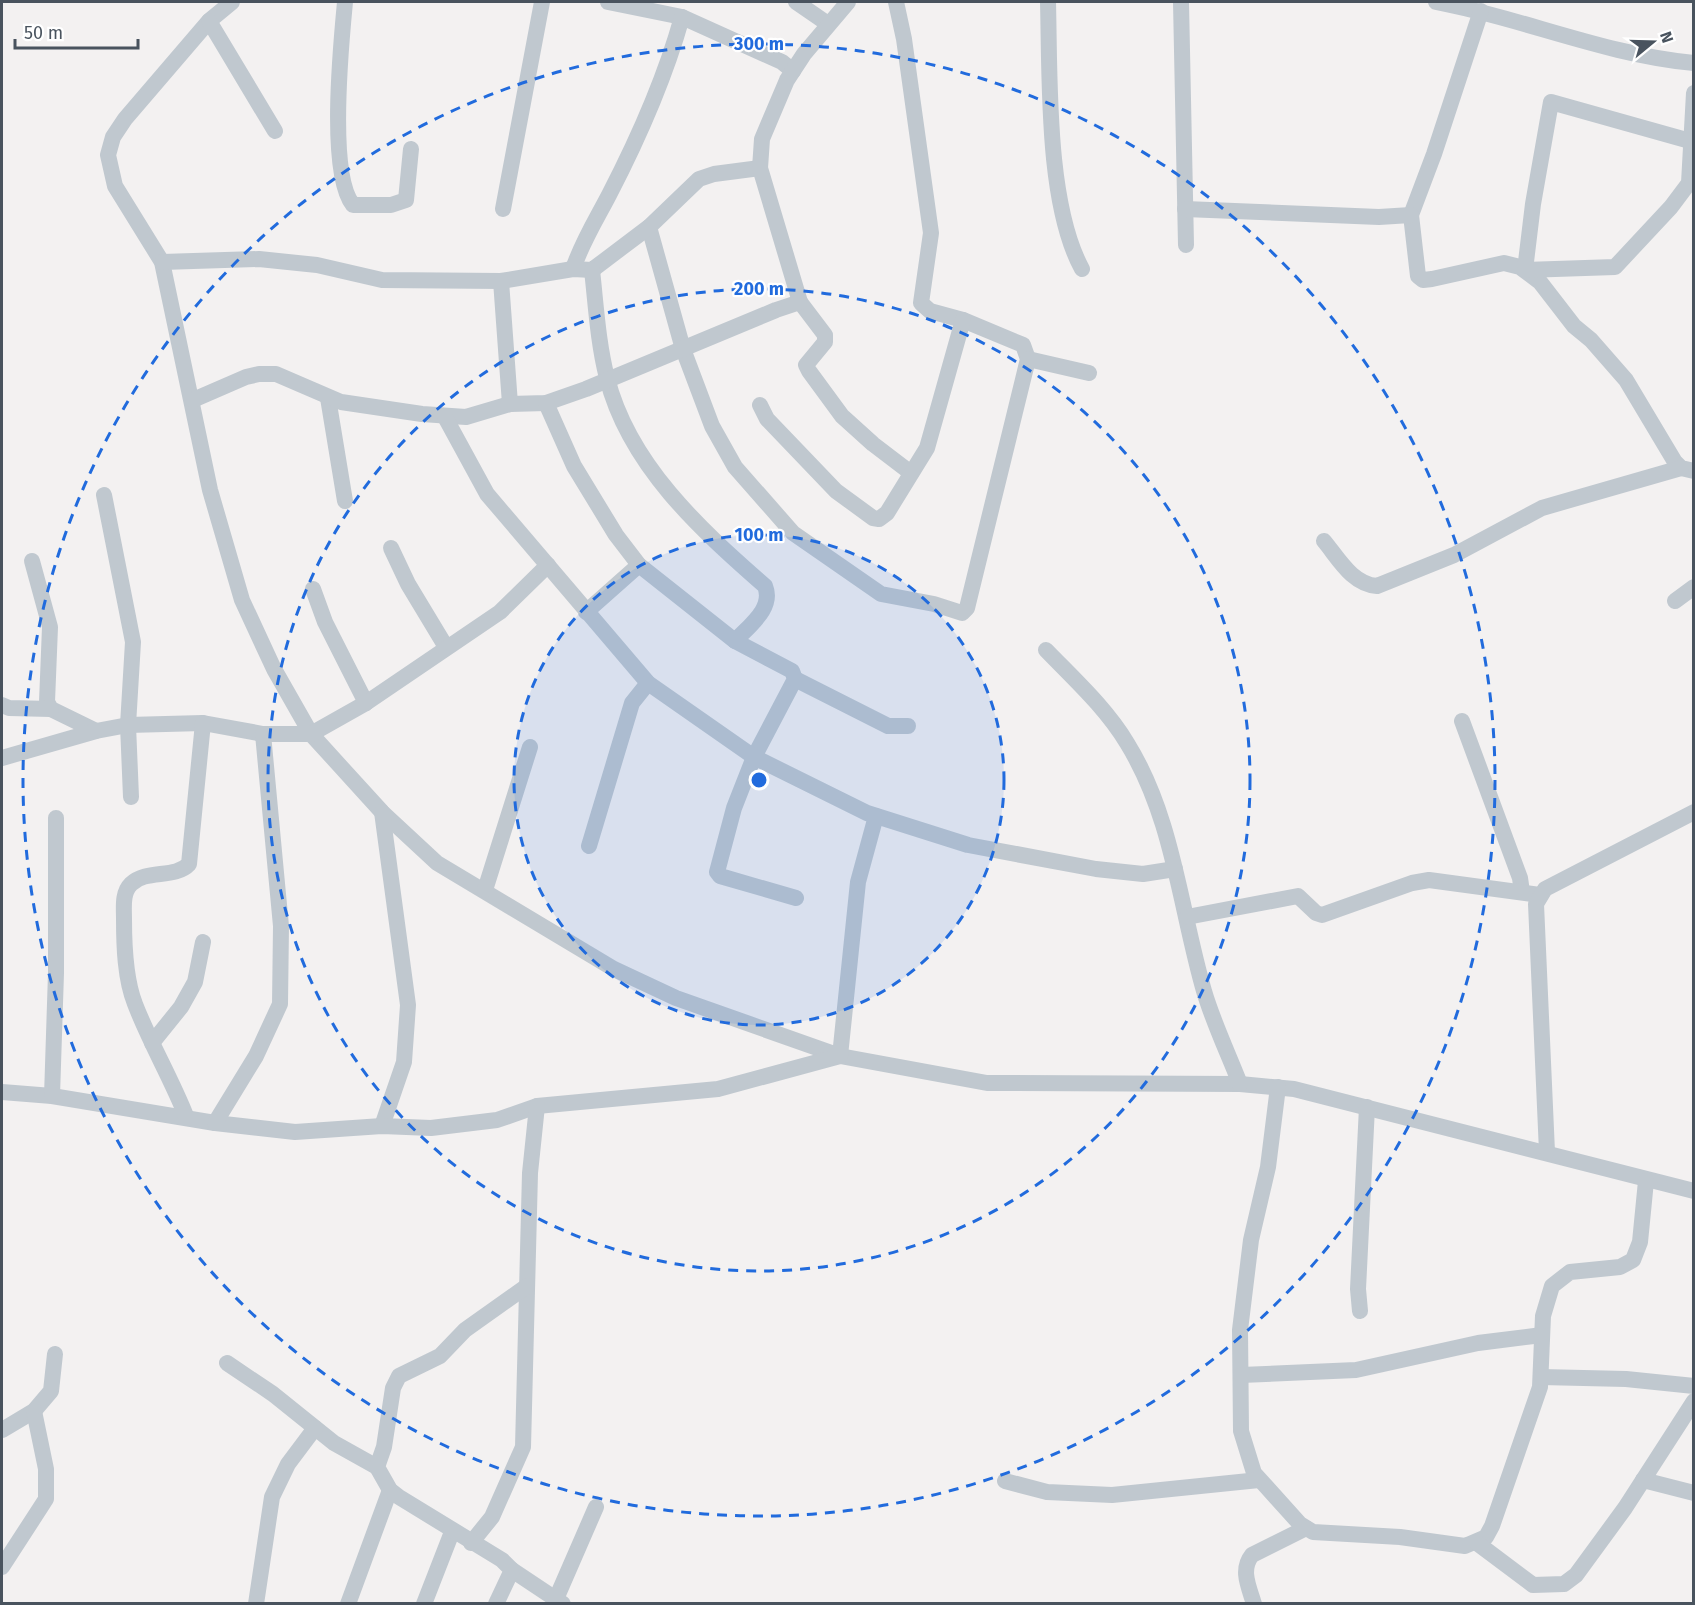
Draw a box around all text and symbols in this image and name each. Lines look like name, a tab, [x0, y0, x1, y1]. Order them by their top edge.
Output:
scale bar	[15, 12, 138, 50]
north arrow	[1623, 12, 1683, 72]
text: 50 m	[24, 22, 63, 44]
text: N	[1656, 29, 1677, 45]
text: 300 m	[733, 33, 784, 55]
text: 200 m	[734, 278, 784, 300]
text: 100 m	[735, 524, 783, 546]
centre of rings	[749, 770, 769, 790]

